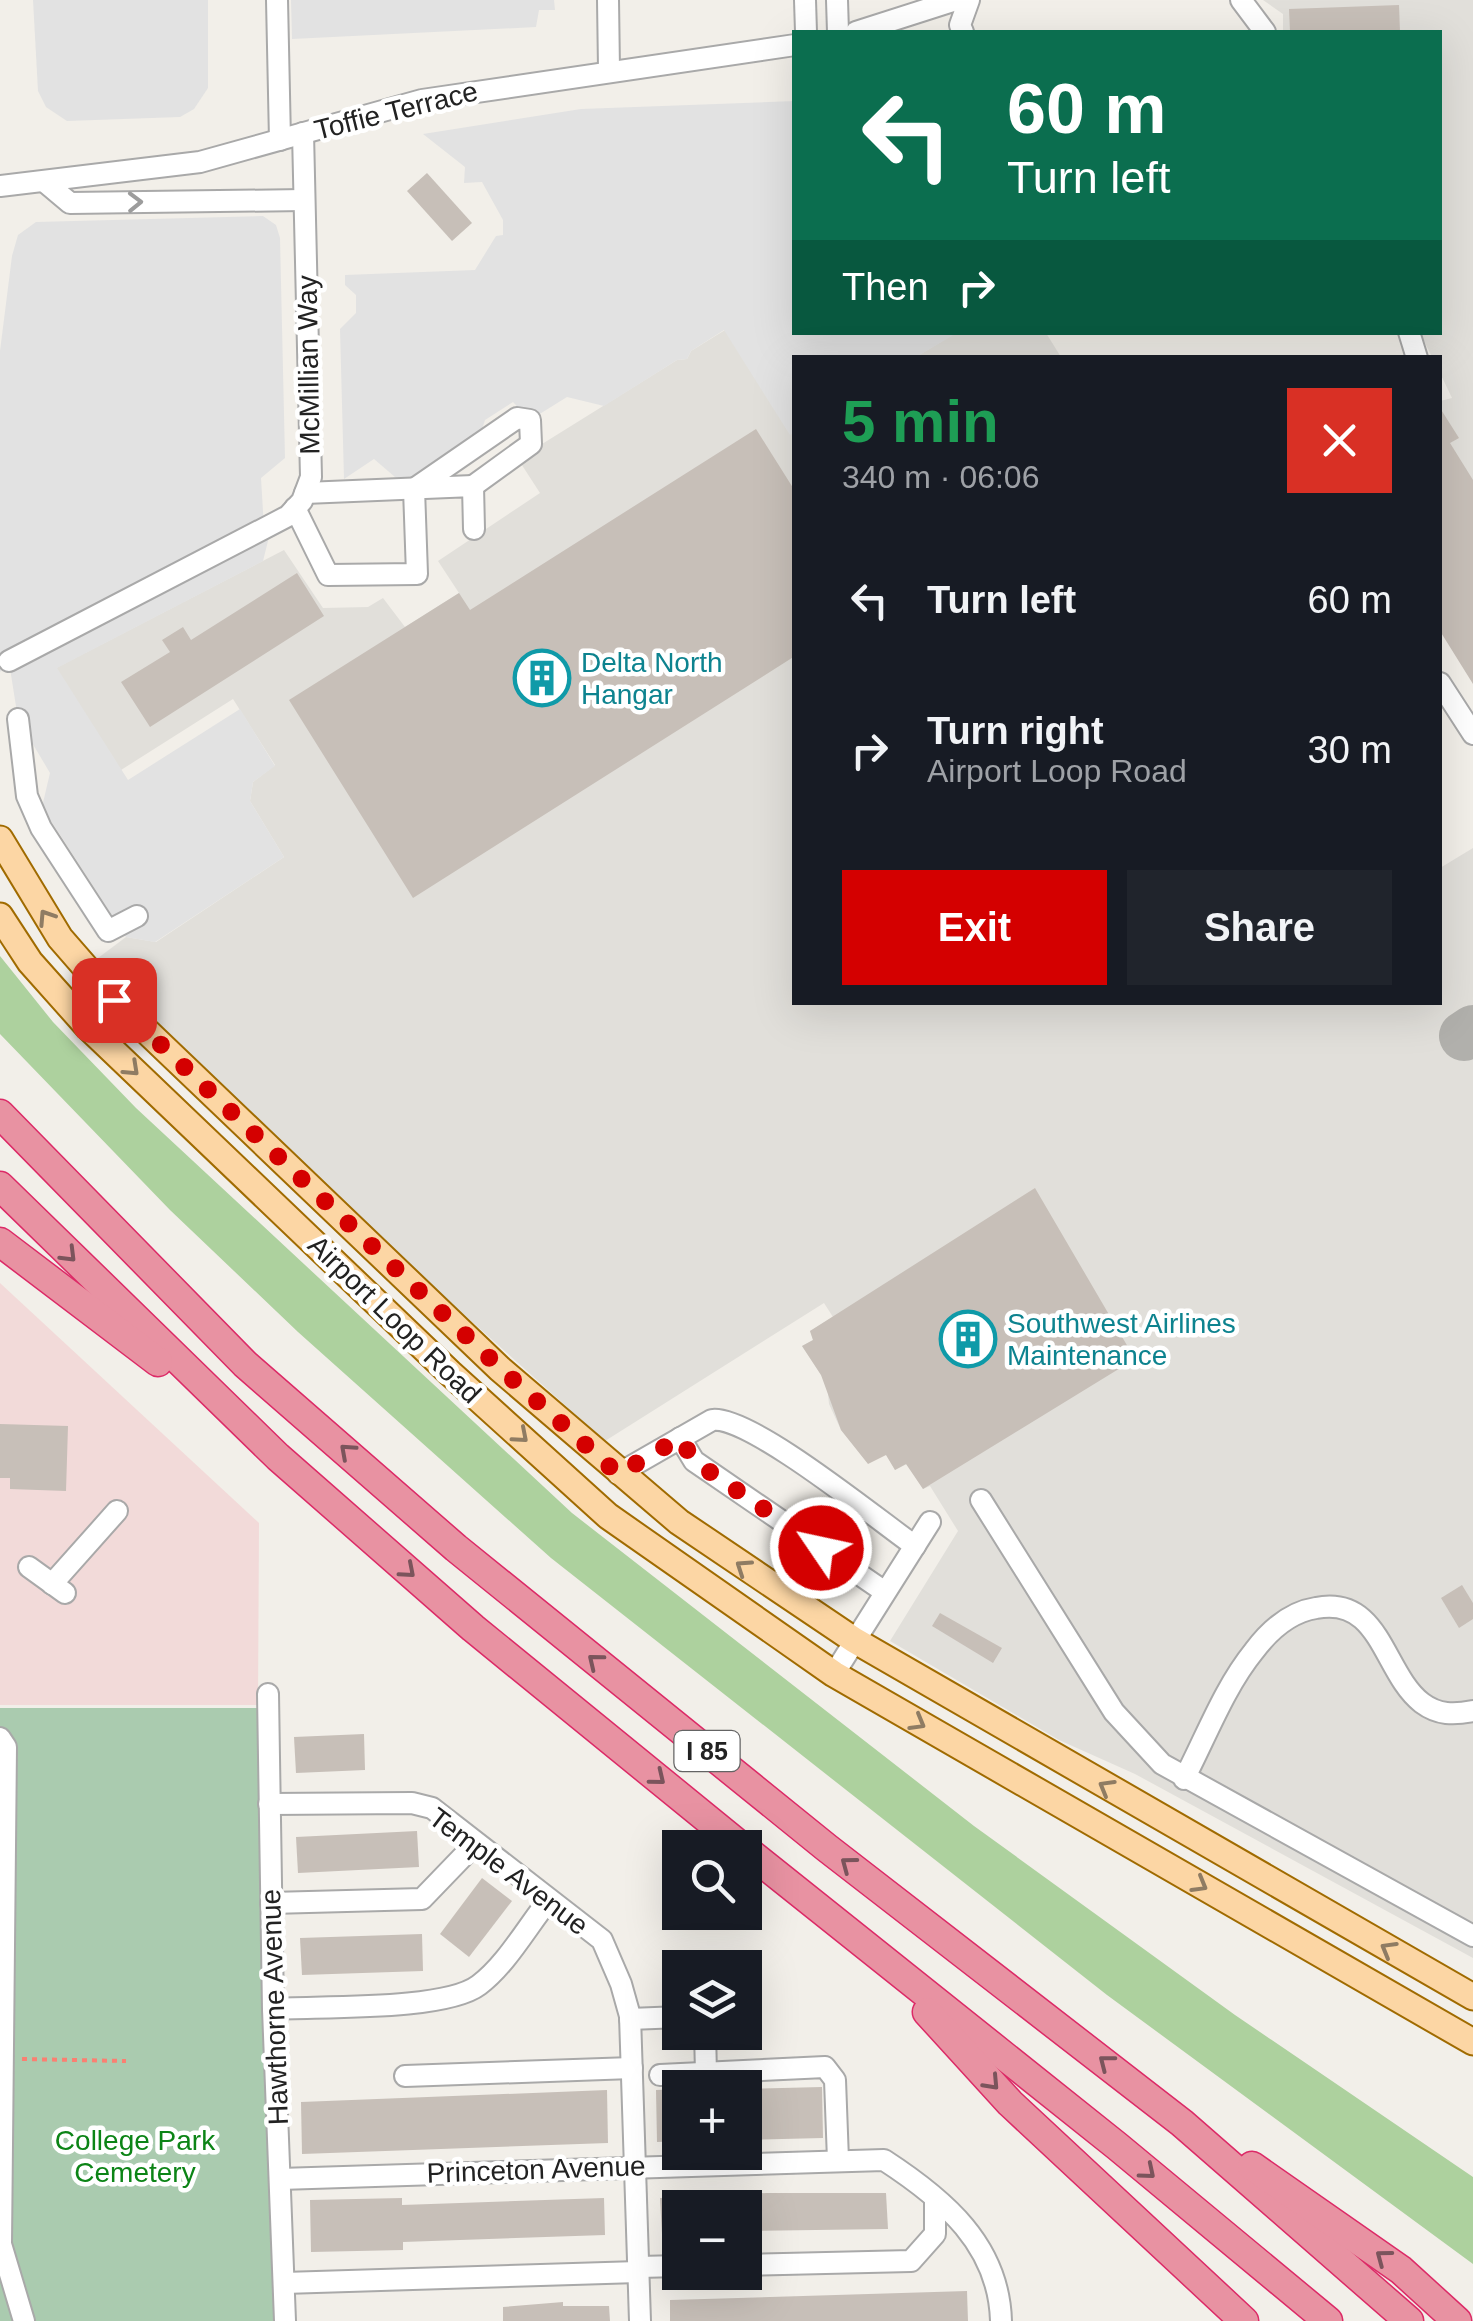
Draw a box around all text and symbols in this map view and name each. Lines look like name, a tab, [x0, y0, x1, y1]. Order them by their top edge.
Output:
icon: left	[842, 70, 972, 200]
text: 60 m	[1007, 70, 1167, 148]
street label: Toffie Terrace	[311, 75, 481, 146]
text: Turn left	[1007, 152, 1170, 203]
one-way arrow	[128, 191, 143, 213]
icon: right	[949, 260, 1004, 315]
text: Then	[842, 266, 929, 308]
street label: McMillian Way	[291, 275, 326, 455]
text: 5 min	[842, 388, 999, 455]
button: close	[1287, 388, 1392, 493]
text: 340 m · 06:06	[842, 459, 1039, 495]
icon: left	[842, 573, 897, 628]
text: Turn left	[927, 579, 1076, 621]
text: 60 m	[1308, 579, 1392, 621]
place label: Delta North Hangar	[581, 647, 723, 710]
building icon: Delta North Hangar	[512, 648, 572, 708]
text: Turn right	[927, 710, 1104, 752]
icon: right	[842, 723, 897, 778]
text: 30 m	[1308, 729, 1392, 771]
text: Airport Loop Road	[927, 753, 1187, 789]
button: Exit	[842, 870, 1107, 985]
button: Share	[1127, 870, 1392, 985]
one-way arrow	[40, 910, 58, 929]
pin	[72, 958, 157, 1043]
icon: arrive	[87, 973, 142, 1028]
one-way arrow	[120, 1057, 138, 1075]
street label: Airport Loop Road	[302, 1229, 487, 1409]
one-way arrow	[57, 1243, 75, 1261]
place label: Southwest Airlines Maintenance	[1007, 1308, 1236, 1371]
building icon: Southwest Airlines Maintenance	[938, 1309, 998, 1369]
one-way arrow	[509, 1424, 528, 1442]
one-way arrow	[340, 1444, 359, 1462]
position arrow	[769, 1496, 873, 1600]
one-way arrow	[396, 1559, 415, 1577]
one-way arrow	[736, 1561, 754, 1579]
one-way arrow	[588, 1655, 606, 1673]
one-way arrow	[907, 1710, 925, 1730]
road number: I 85	[674, 1731, 740, 1771]
one-way arrow	[647, 1766, 665, 1784]
one-way arrow	[1099, 1780, 1117, 1799]
street label: Temple Avenue	[423, 1802, 594, 1941]
map controls	[662, 1830, 762, 2290]
button: search	[662, 1830, 762, 1930]
one-way arrow	[841, 1859, 859, 1876]
one-way arrow	[1189, 1873, 1207, 1892]
street label: Hawthorne Avenue	[255, 1888, 294, 2126]
one-way arrow	[1381, 1941, 1399, 1961]
button: layers	[662, 1950, 762, 2050]
one-way arrow	[1099, 2057, 1117, 2074]
button: +	[662, 2070, 762, 2170]
one-way arrow	[980, 2071, 998, 2090]
park label: College Park Cemetery	[55, 2125, 216, 2188]
street label: Princeton Avenue	[426, 2150, 646, 2189]
one-way arrow	[1137, 2160, 1155, 2178]
button: −	[662, 2190, 762, 2290]
one-way arrow	[1376, 2251, 1395, 2270]

